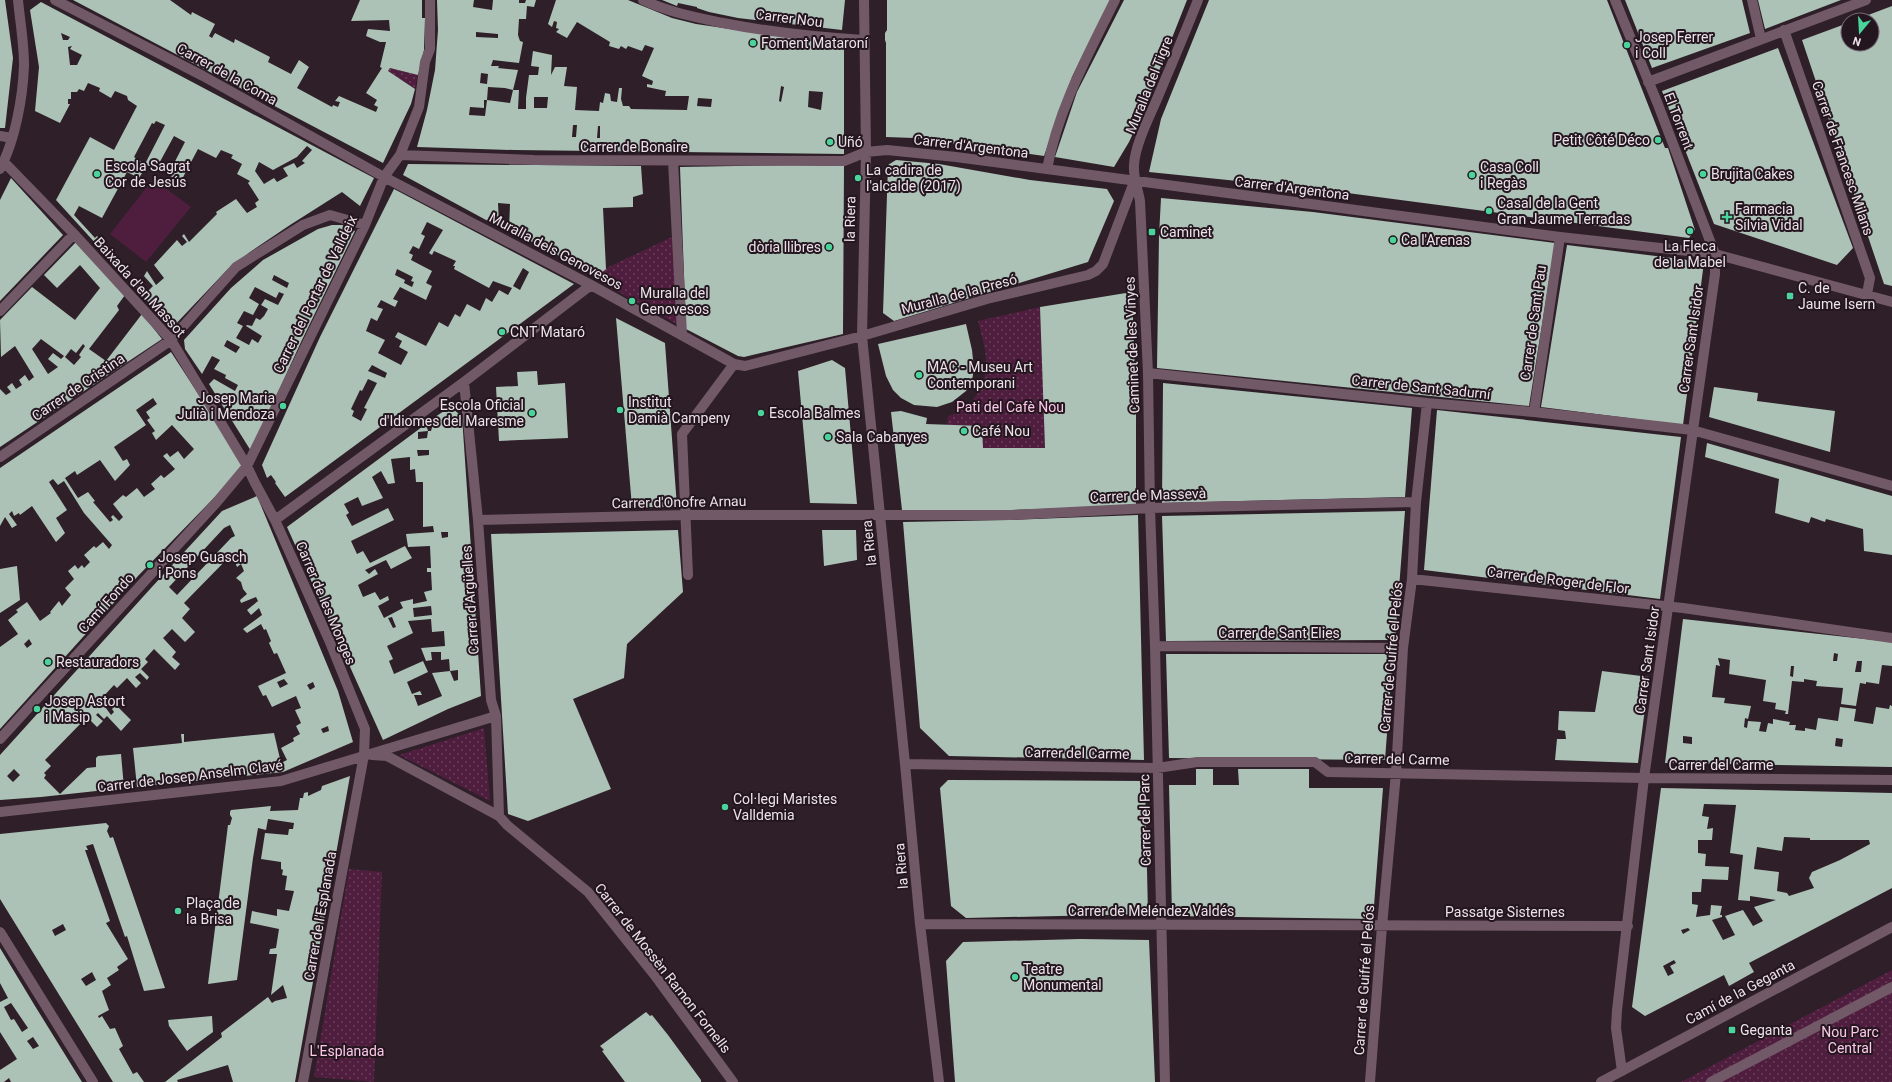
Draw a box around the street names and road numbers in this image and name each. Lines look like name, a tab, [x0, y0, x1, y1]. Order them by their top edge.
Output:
street label: Carrer Nou	[755, 6, 823, 30]
street label: Muralla del Tigre	[1122, 34, 1176, 136]
street label: Carrer de la Coma	[174, 40, 280, 108]
street label: Carrer de Francesc Milans	[1809, 79, 1877, 237]
street label: El Torrent	[1661, 90, 1697, 152]
street label: Carrer d'Argentona	[913, 131, 1029, 161]
street label: Carrer de Bonaire	[580, 139, 688, 155]
street label: Carrer d'Argentona	[1234, 173, 1350, 203]
street label: la Riera	[842, 196, 858, 242]
street label: Muralla dels Genovesos	[487, 209, 625, 293]
street label: Carrer del Portar de Valldeix	[270, 212, 360, 376]
street label: Baixada d'en Massot	[91, 234, 189, 340]
street label: Carrer de Sant Pau	[1517, 264, 1549, 382]
street label: Muralla de la Presó	[899, 271, 1019, 317]
street label: Caminet de les Vinyes	[1122, 276, 1142, 414]
street label: Carrer Sant Isidor	[1676, 284, 1707, 394]
street label: Carrer de Cristina	[29, 350, 127, 424]
street label: Carrer de Sant Sadurní	[1351, 372, 1492, 402]
street label: Carrer de Massevà	[1090, 485, 1206, 505]
street label: Carrer d'Onofre Arnau	[611, 493, 747, 511]
street label: la Riera	[859, 519, 879, 567]
street label: Carrer de les Monges	[293, 539, 359, 667]
street label: Carrer d'Argüelles	[458, 545, 482, 655]
street label: Carrer de Roger de Flor	[1486, 563, 1630, 597]
street label: Camí Fondo	[75, 570, 137, 636]
street label: Carrer de Guifré el Pelós	[1376, 581, 1406, 733]
street label: Carrer Sant Isidor	[1632, 605, 1663, 715]
street label: Carrer de Sant Elies	[1218, 625, 1340, 641]
street label: Carrer del Carme	[1024, 744, 1130, 762]
street label: Carrer del Carme	[1344, 750, 1450, 768]
street label: Carrer de Josep Anselm Clavé	[96, 757, 284, 795]
street label: Carrer del Carme	[1668, 757, 1774, 773]
street label: Carrer del Parc	[1136, 774, 1154, 866]
street label: la Riera	[891, 842, 911, 890]
street label: Carrer de l'Esplanada	[301, 850, 339, 982]
street label: Carrer de Mossèn Ramon Fornells	[592, 880, 734, 1056]
street label: Carrer de Meléndez Valdés	[1068, 903, 1234, 919]
street label: Carrer de Guifré el Pelós	[1351, 904, 1377, 1056]
street label: Passatge Sisternes	[1445, 904, 1565, 920]
street label: Camí de la Geganta	[1683, 956, 1797, 1028]

